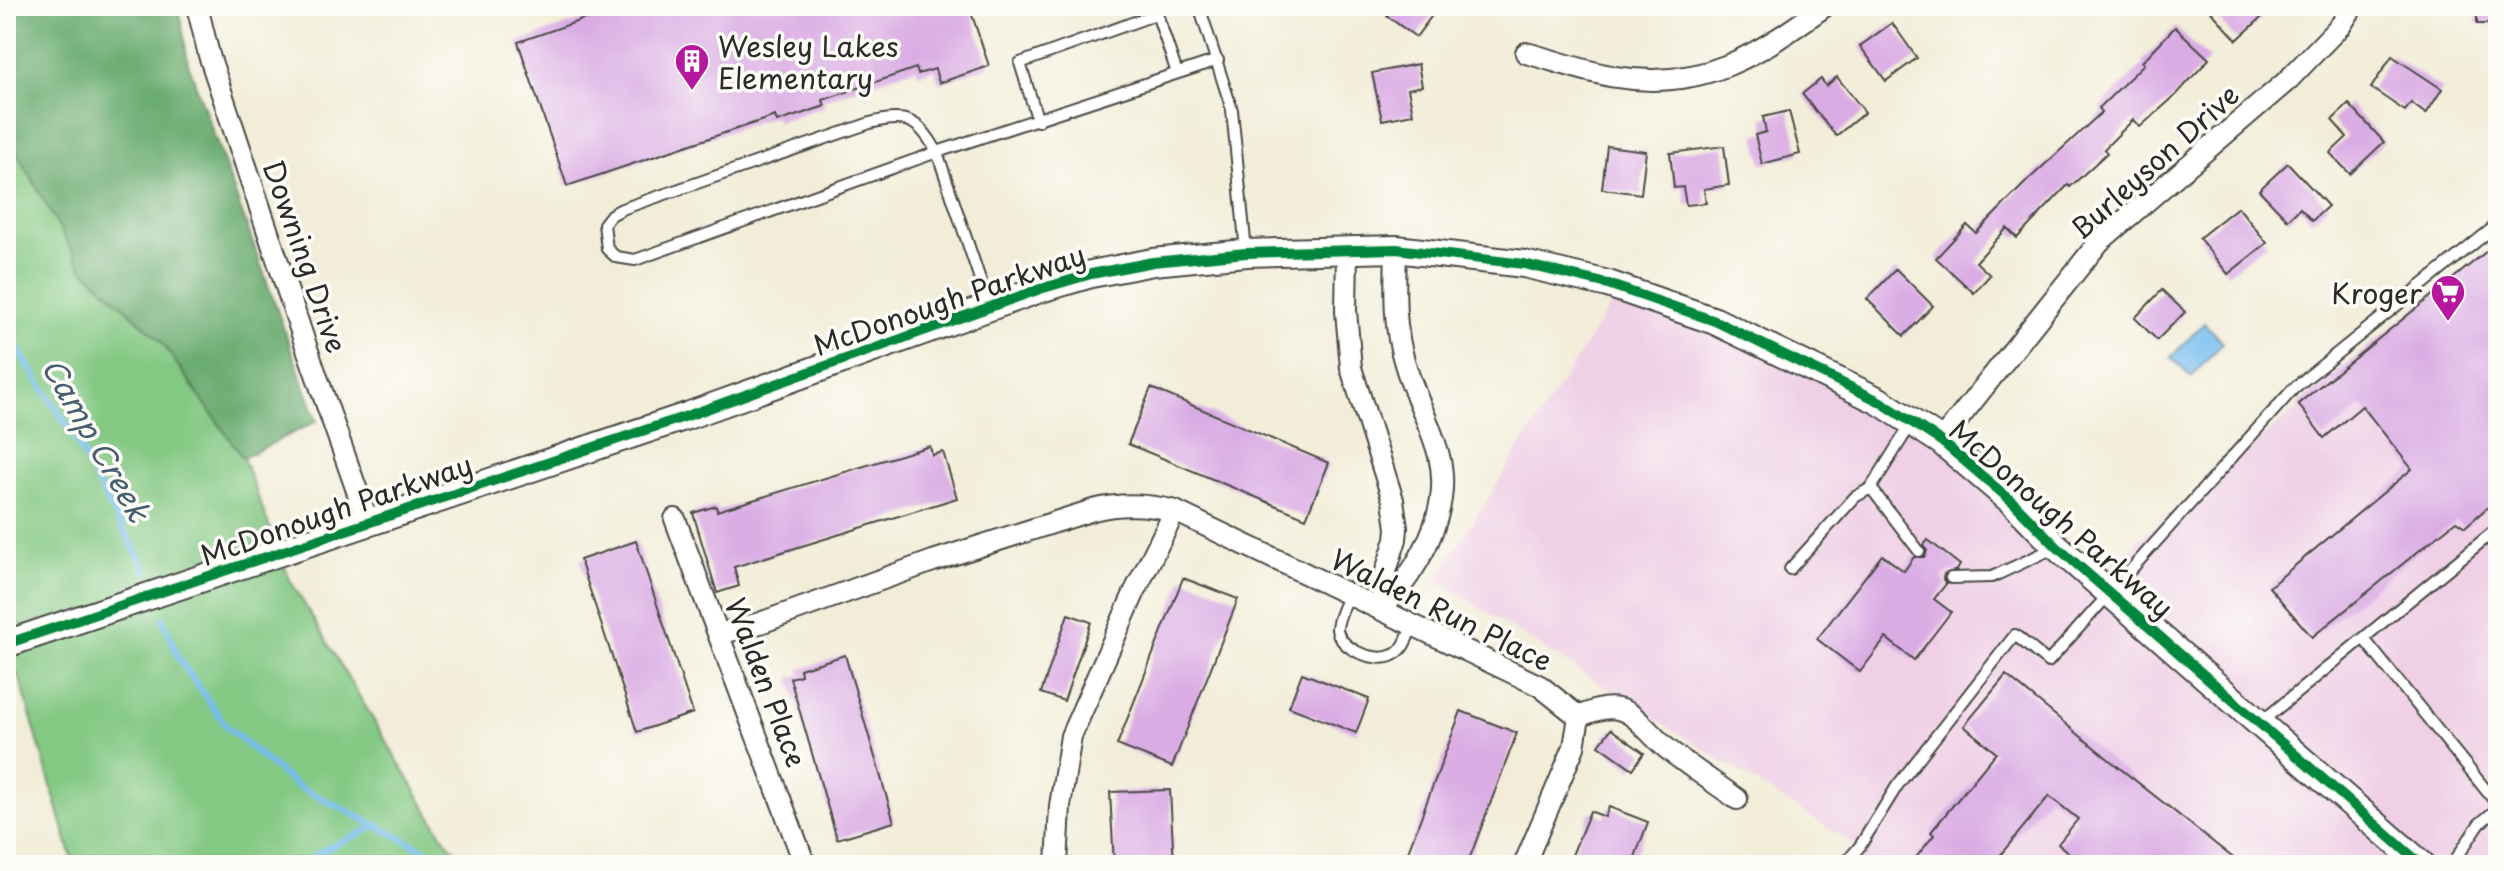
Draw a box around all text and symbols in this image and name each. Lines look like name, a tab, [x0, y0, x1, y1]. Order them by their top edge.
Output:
place label: Wesley Lakes Elementary	[718, 24, 899, 99]
building icon: Wesley Lakes Elementary	[673, 42, 711, 92]
street label: Burleyson Drive	[2060, 73, 2248, 249]
street label: Downing Drive	[253, 154, 359, 358]
street label: McDonough Parkway	[807, 232, 1091, 366]
place label: Kroger	[2331, 271, 2422, 314]
supermarket icon: Kroger	[2429, 273, 2467, 323]
water label: Camp Creek	[32, 349, 163, 531]
street label: McDonough Parkway	[1940, 408, 2184, 628]
street label: McDonough Parkway	[194, 442, 478, 576]
street label: Walden Run Place	[1324, 537, 1560, 681]
street label: Walden Place	[715, 591, 819, 773]

